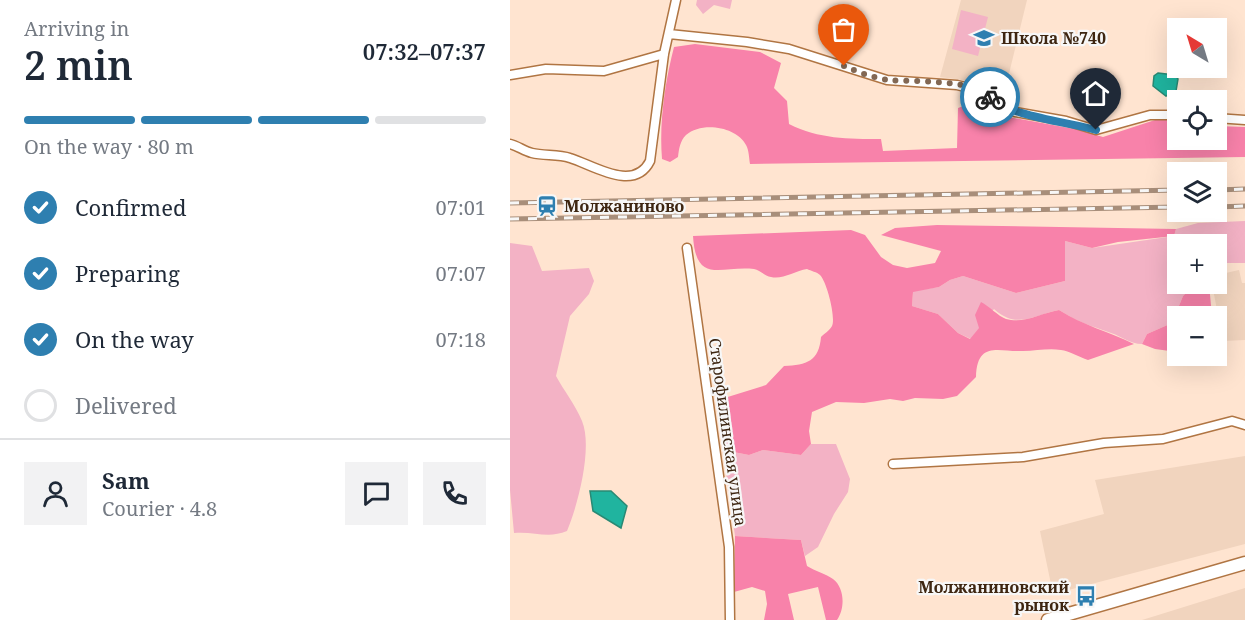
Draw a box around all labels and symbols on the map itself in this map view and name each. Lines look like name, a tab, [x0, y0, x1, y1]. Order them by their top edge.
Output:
pin	[818, 4, 869, 66]
north arrow	[1167, 18, 1227, 78]
school or university icon: Школа №740	[972, 26, 996, 50]
place label: Школа №740	[1001, 27, 1106, 49]
courier	[960, 67, 1020, 127]
pin	[1070, 68, 1121, 130]
station icon: Молжаниново	[535, 194, 559, 218]
place label: Молжаниново	[564, 195, 685, 217]
street label: Старофилинская улица	[704, 337, 752, 527]
place label: Молжаниновский рынок	[918, 576, 1069, 616]
bus stop icon: Молжаниновский рынок	[1074, 584, 1098, 608]

